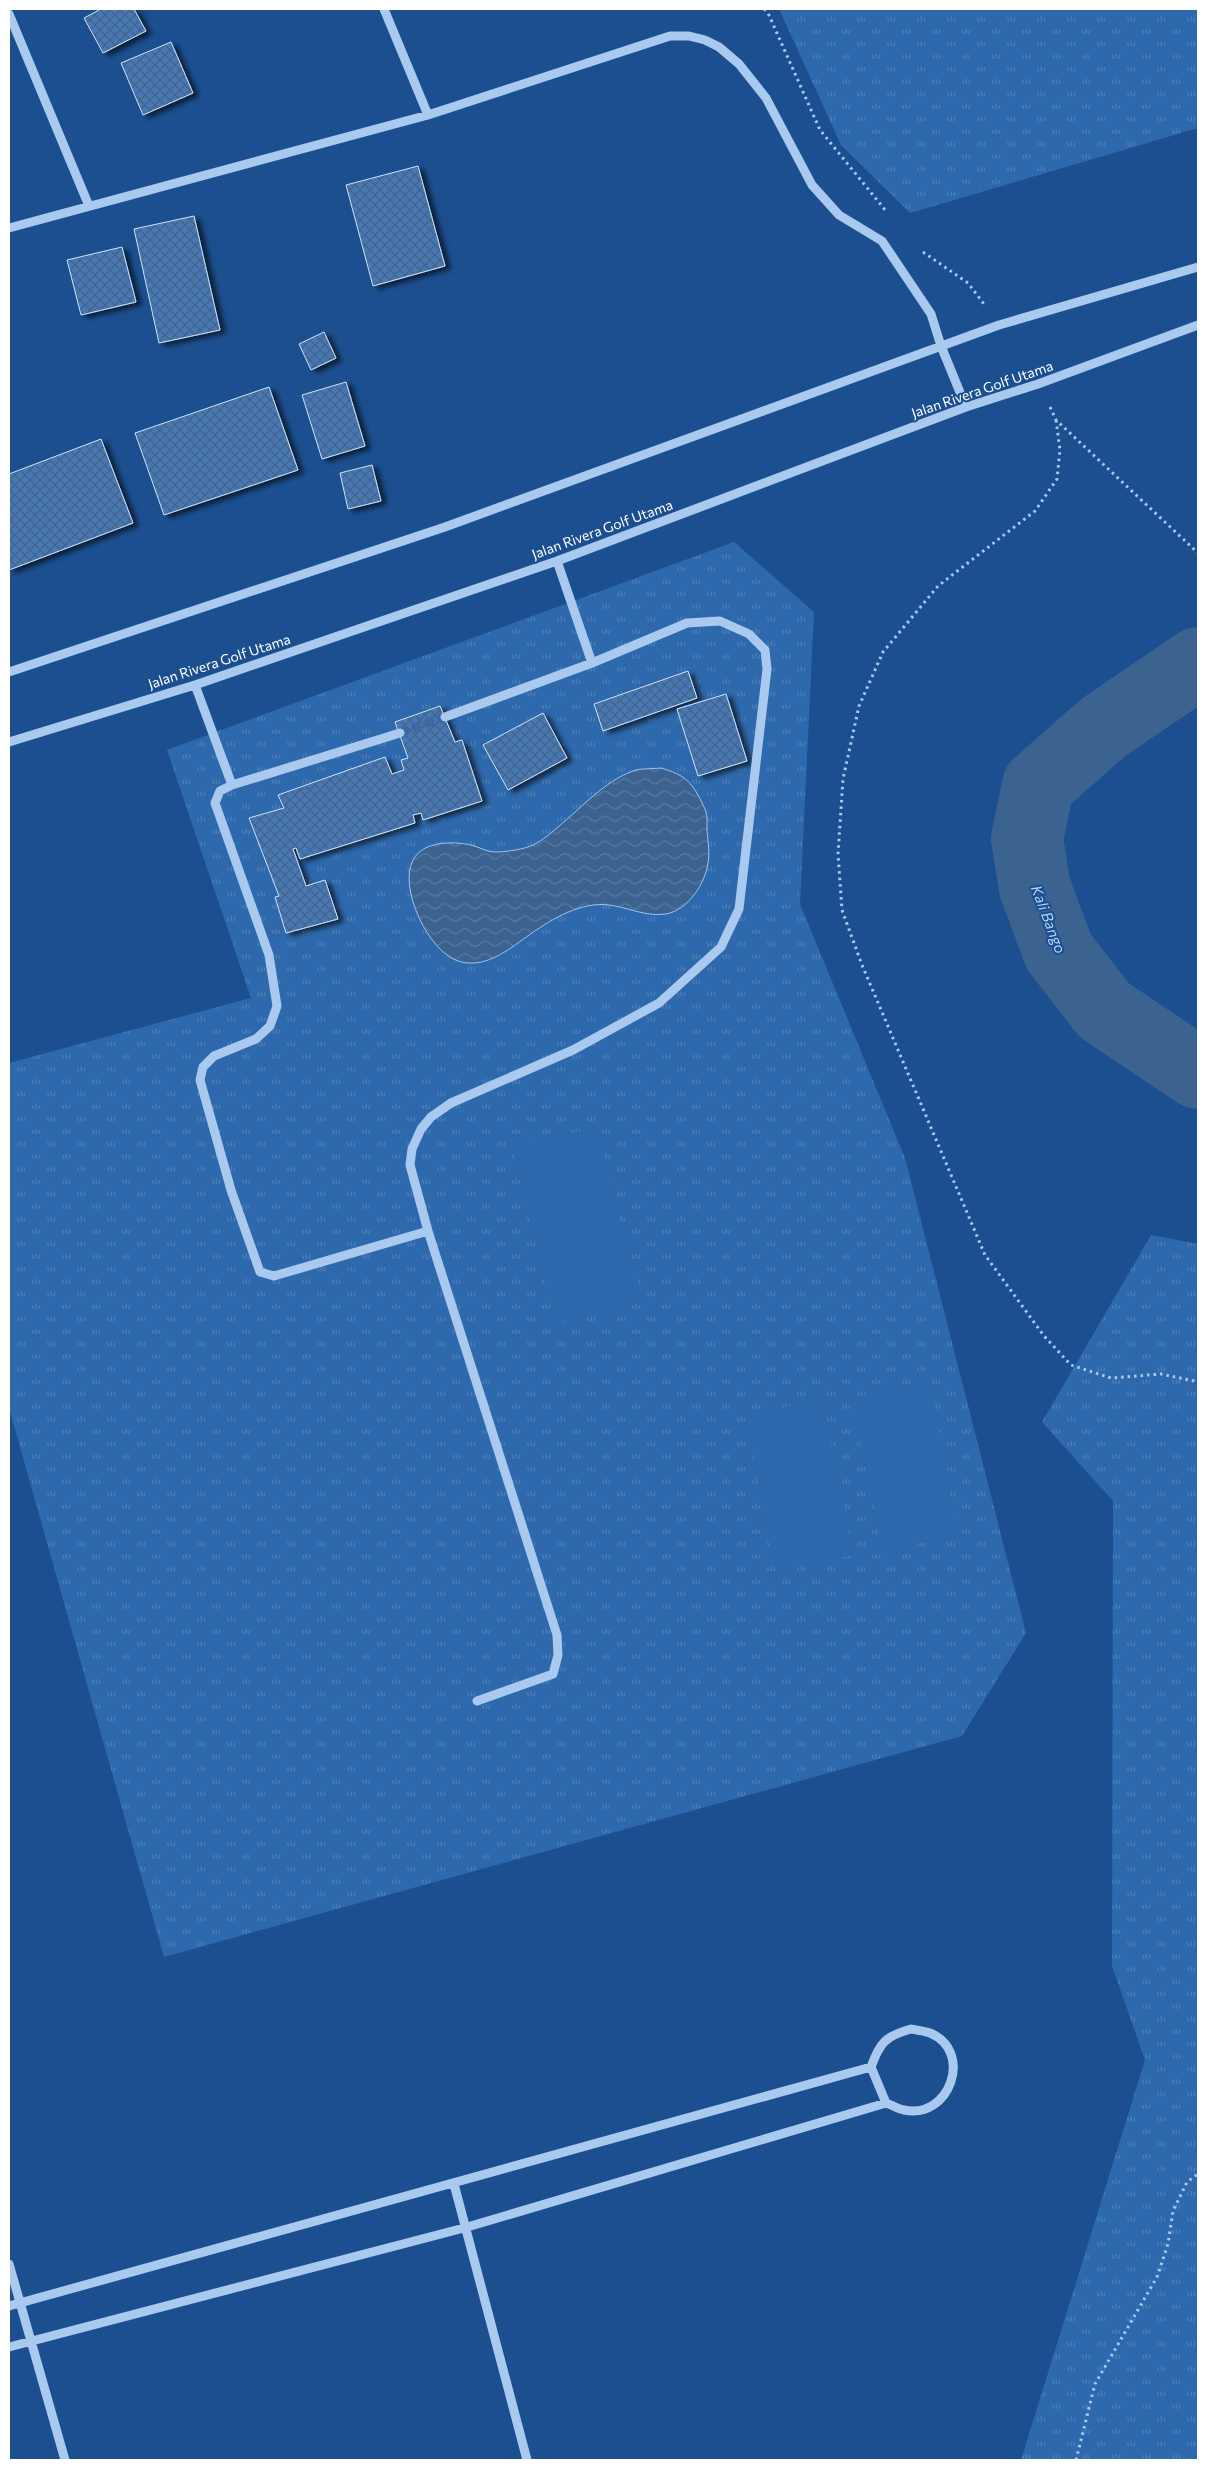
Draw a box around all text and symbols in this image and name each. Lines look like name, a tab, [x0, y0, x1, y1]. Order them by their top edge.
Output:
street label: Jalan Rivera Golf Utama	[909, 357, 1055, 421]
street label: Jalan Rivera Golf Utama	[529, 496, 675, 562]
street label: Jalan Rivera Golf Utama	[146, 630, 292, 692]
water label: Kali Bango	[1028, 882, 1070, 956]

